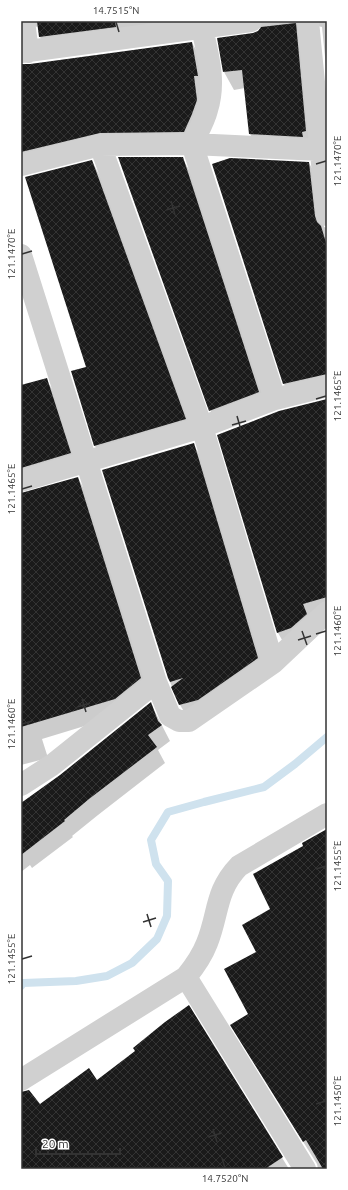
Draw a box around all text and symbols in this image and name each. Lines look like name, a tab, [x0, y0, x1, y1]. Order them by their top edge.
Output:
text: 14.7515°N	[93, 5, 139, 16]
text: 121.1470°E	[332, 135, 343, 186]
text: 121.1470°E	[6, 228, 17, 279]
text: 121.1465°E	[332, 370, 343, 421]
text: 121.1465°E	[6, 463, 17, 514]
text: 121.1460°E	[332, 605, 343, 656]
text: 121.1460°E	[6, 698, 17, 749]
text: 121.1455°E	[332, 840, 343, 891]
text: 121.1455°E	[6, 933, 17, 984]
text: 121.1450°E	[332, 1075, 343, 1126]
scale bar	[36, 1130, 120, 1156]
text: 20 m	[42, 1137, 69, 1150]
text: 14.7520°N	[202, 1173, 248, 1184]

